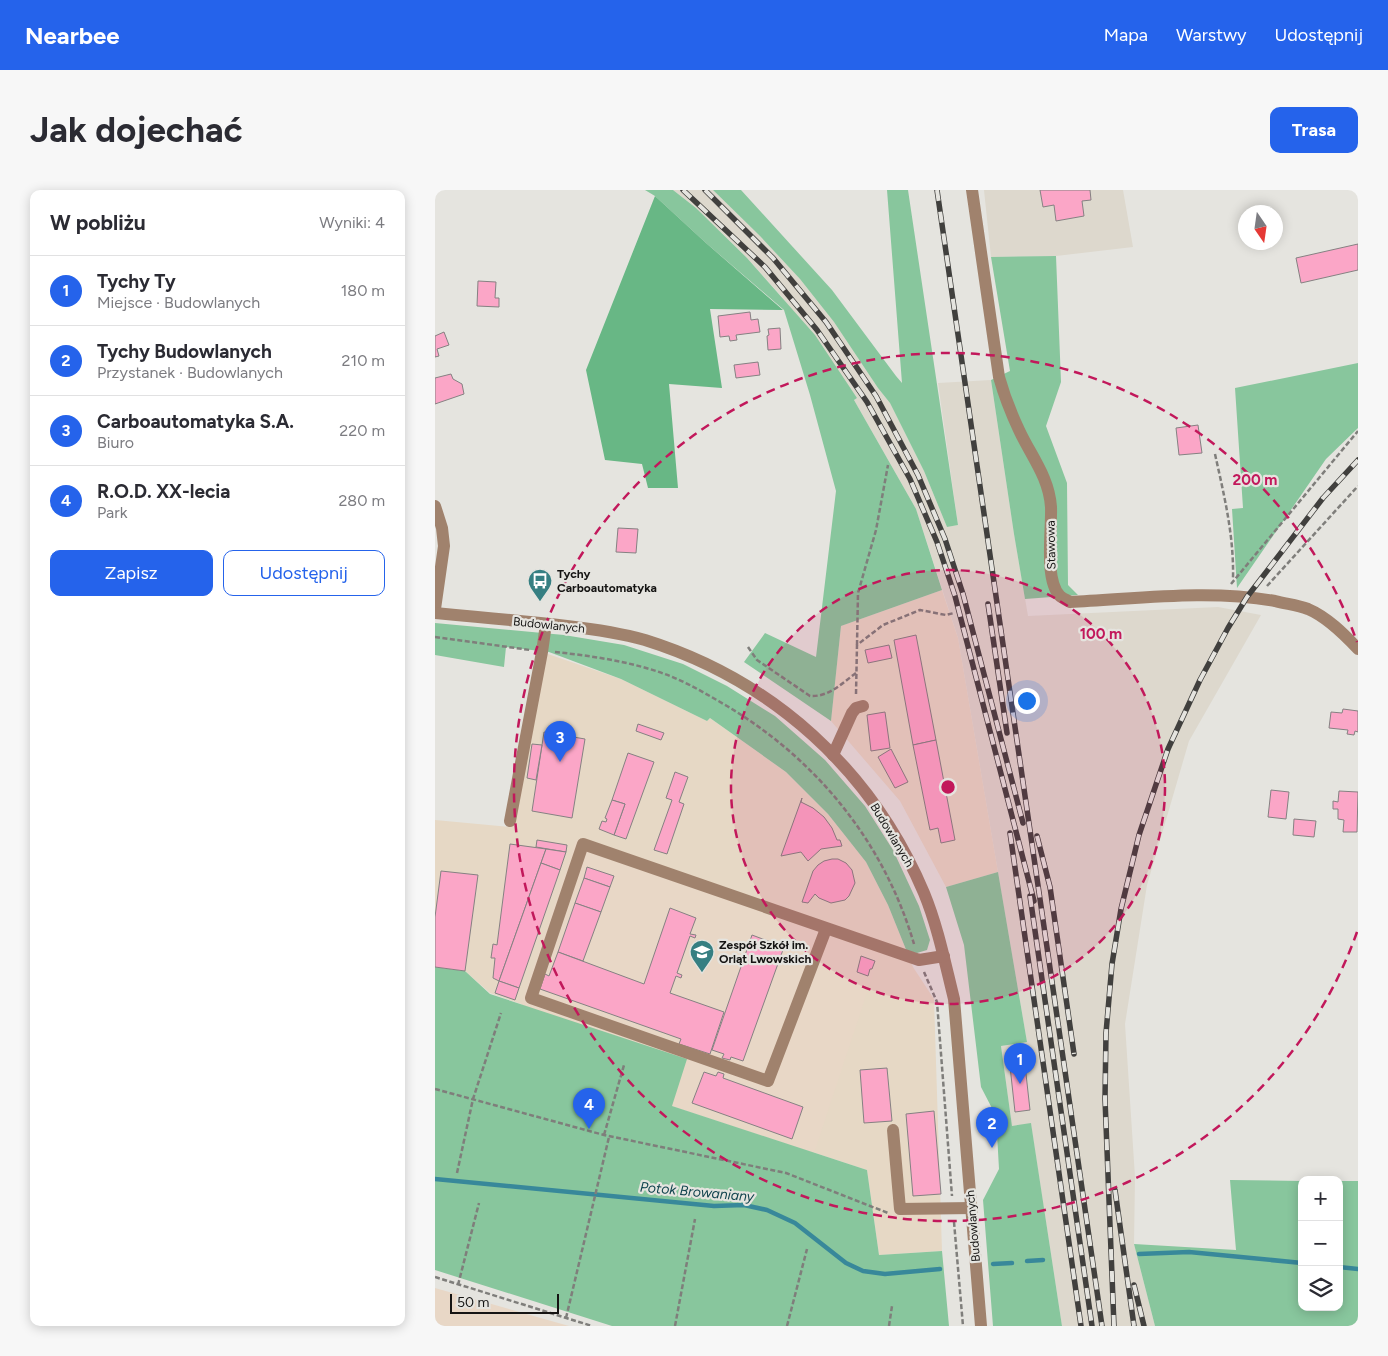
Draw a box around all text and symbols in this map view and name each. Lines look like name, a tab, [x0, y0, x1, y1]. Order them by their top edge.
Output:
text: Nearbee	[25, 21, 120, 50]
text: Mapa	[1104, 24, 1148, 46]
text: Warstwy	[1176, 24, 1247, 46]
text: Udostępnij	[1275, 24, 1363, 46]
button: Trasa	[1270, 107, 1358, 153]
text: Jak dojechać	[30, 109, 243, 151]
north arrow	[1238, 205, 1283, 250]
text: W pobliżu	[50, 210, 146, 235]
text: Wyniki: 4	[319, 213, 385, 232]
text: Tychy Ty	[97, 270, 176, 293]
text: 1	[63, 281, 69, 300]
text: 180 m	[341, 281, 385, 300]
text: Miejsce · Budowlanych	[97, 293, 260, 312]
text: Tychy Budowlanych	[97, 340, 272, 363]
text: 2	[61, 351, 71, 370]
text: 210 m	[342, 351, 385, 370]
text: Przystanek · Budowlanych	[97, 363, 283, 382]
text: Carboautomatyka S.A.	[97, 410, 294, 433]
text: 3	[62, 421, 70, 440]
text: 220 m	[339, 421, 385, 440]
text: Biuro	[97, 433, 134, 452]
text: 200 m	[1233, 471, 1277, 489]
text: R.O.D. XX-lecia	[97, 480, 230, 503]
text: 4	[61, 491, 71, 510]
text: 280 m	[338, 491, 385, 510]
text: Park	[97, 503, 127, 522]
street label: Stawowa	[1044, 520, 1058, 570]
button: Zapisz	[50, 550, 213, 596]
button: Udostępnij	[223, 550, 385, 596]
place label: Tychy Carboautomatyka	[557, 567, 657, 595]
bus stop icon: Tychy Carboautomatyka	[527, 568, 553, 602]
street label: Budowlanych	[512, 614, 586, 636]
text: 100 m	[1080, 625, 1122, 643]
your location	[1014, 688, 1040, 714]
pin: 3	[544, 721, 576, 762]
centre of rings	[939, 778, 957, 796]
street label: Budowlanych	[867, 801, 917, 870]
place label: Zespół Szkół im. Orląt Lwowskich	[719, 938, 811, 966]
school or university icon: Zespół Szkół im. Orląt Lwowskich	[689, 939, 715, 973]
pin: 1	[1004, 1043, 1036, 1084]
pin: 4	[573, 1088, 605, 1129]
pin: 2	[976, 1107, 1008, 1148]
map controls	[1298, 1176, 1343, 1311]
button: +	[1298, 1176, 1343, 1221]
water label: Potok Browaniany	[639, 1179, 755, 1206]
street label: Budowlanych	[963, 1189, 983, 1262]
button: −	[1298, 1221, 1343, 1266]
button: layers	[1298, 1266, 1343, 1311]
scale bar	[450, 1291, 559, 1314]
text: 50 m	[457, 1294, 489, 1311]

